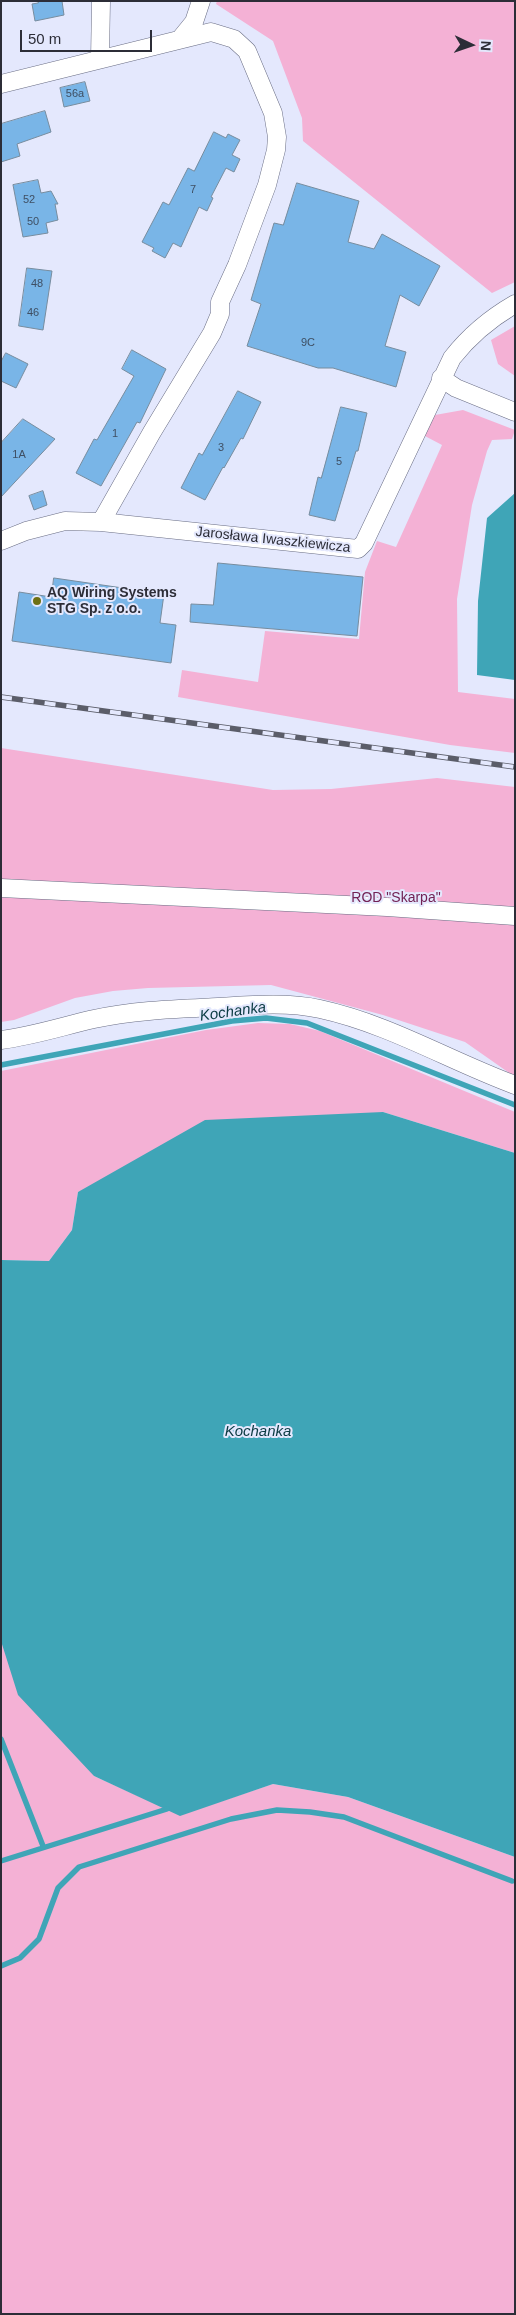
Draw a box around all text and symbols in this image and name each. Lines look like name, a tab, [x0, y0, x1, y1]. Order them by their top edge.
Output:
scale bar	[22, 20, 155, 52]
north arrow	[446, 20, 496, 70]
text: 50 m	[28, 30, 61, 47]
text: N	[478, 40, 494, 51]
house number: 56a	[66, 87, 84, 101]
house number: 7	[190, 183, 196, 197]
house number: 52	[23, 193, 35, 207]
house number: 50	[27, 215, 39, 229]
house number: 48	[31, 277, 43, 291]
house number: 46	[27, 306, 39, 320]
house number: 9C	[301, 336, 315, 350]
house number: 1	[112, 427, 118, 441]
house number: 3	[218, 441, 224, 455]
house number: 1A	[12, 448, 26, 462]
house number: 5	[336, 455, 342, 469]
street label: Jarosława Iwaszkiewicza	[195, 524, 351, 556]
place label: AQ Wiring Systems STG Sp. z o.o.	[47, 585, 177, 618]
marker: AQ Wiring Systems STG Sp. z o.o.	[31, 595, 43, 607]
park label: ROD "Skarpa"	[351, 890, 441, 906]
water label: Kochanka	[199, 998, 267, 1026]
water label: Kochanka	[225, 1423, 291, 1441]

